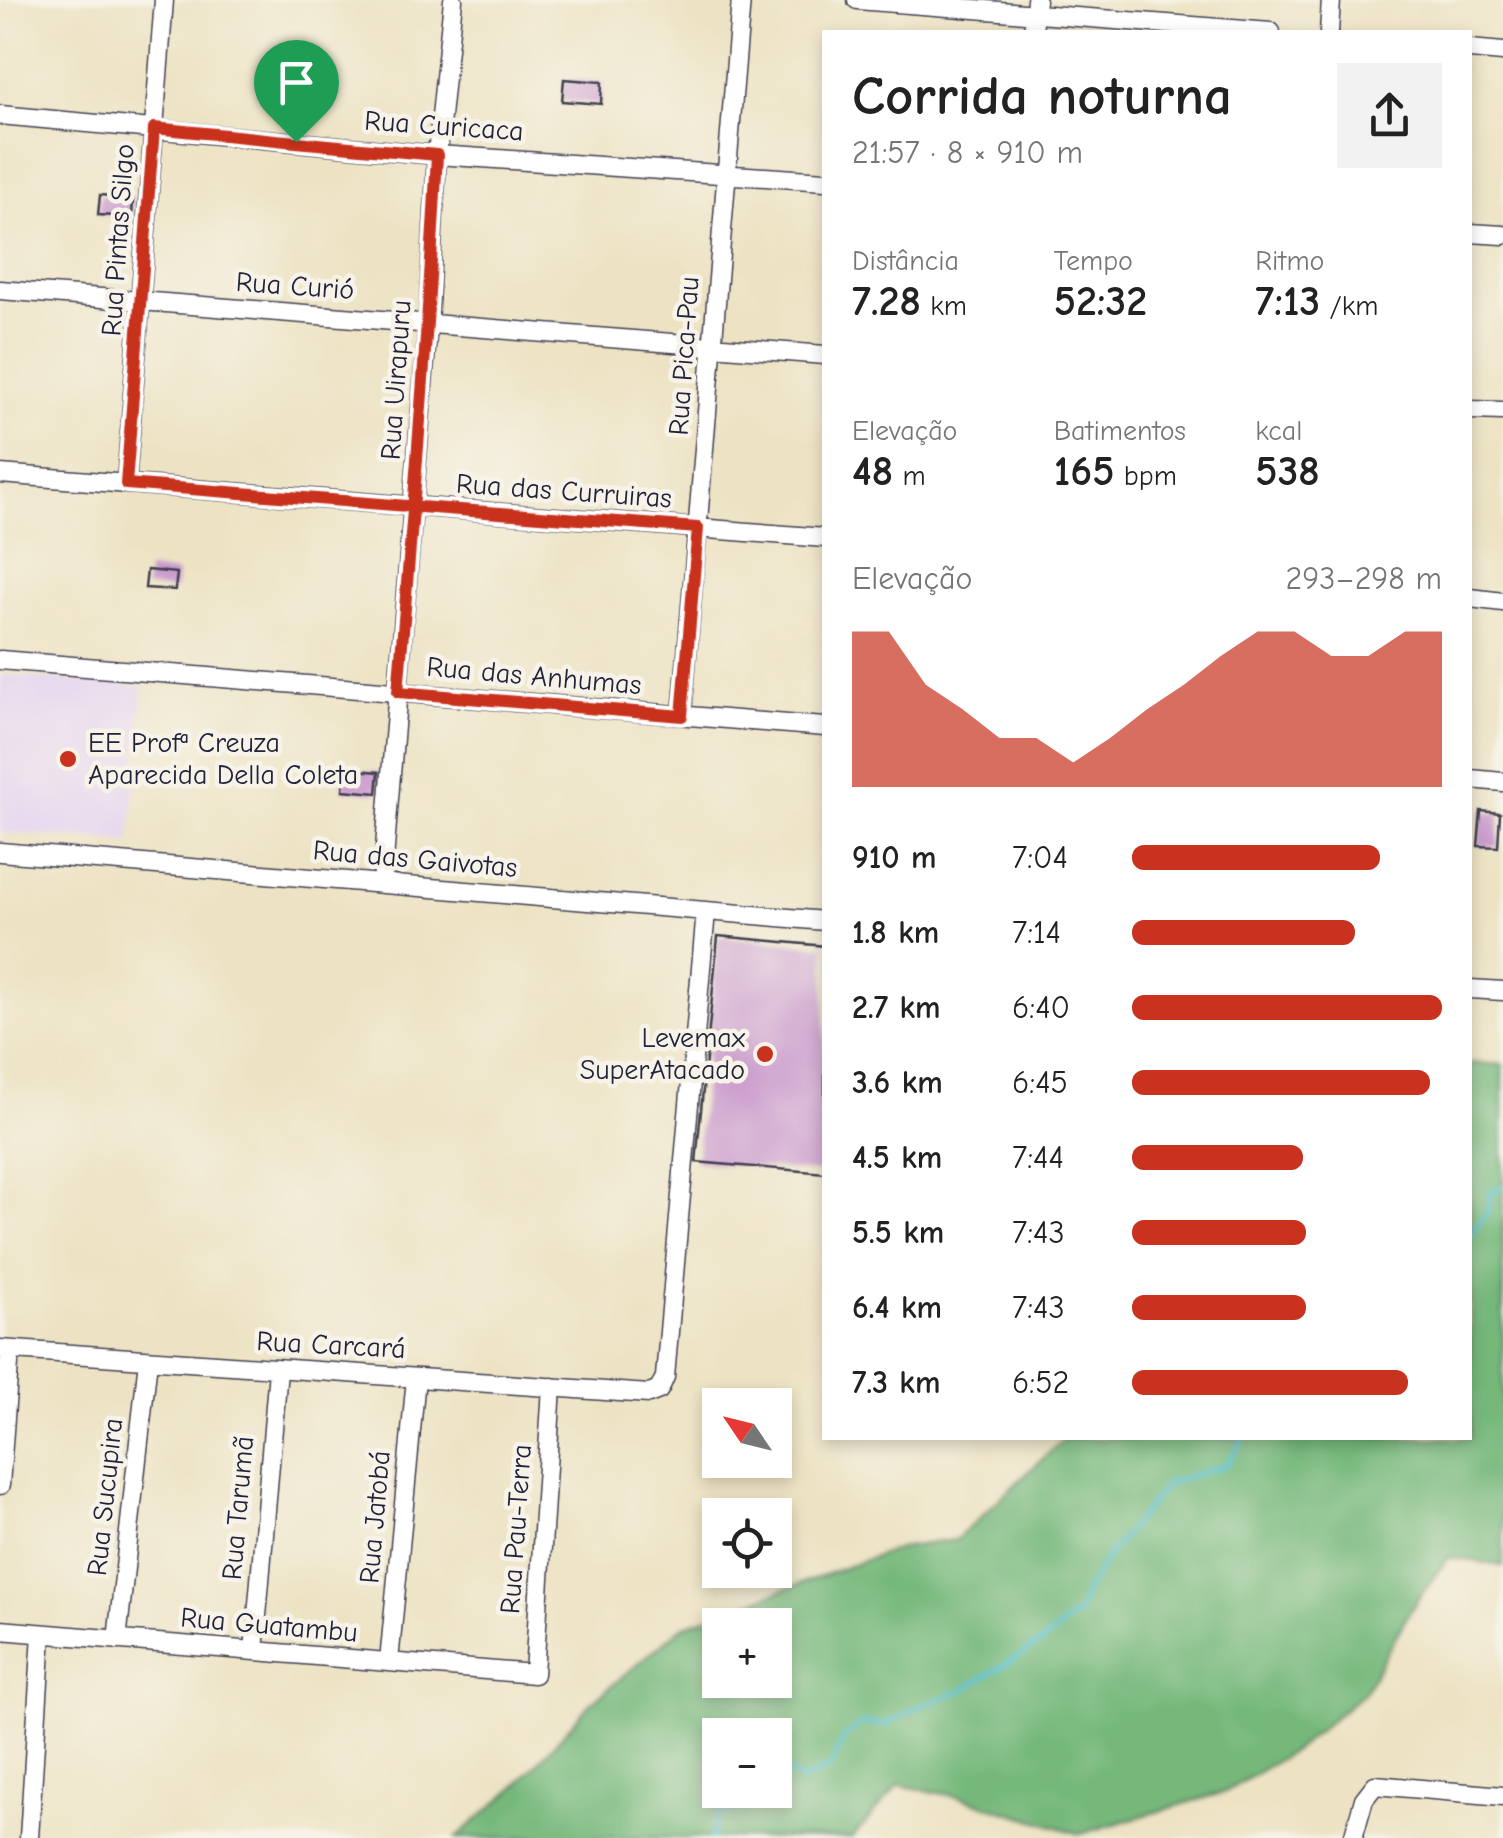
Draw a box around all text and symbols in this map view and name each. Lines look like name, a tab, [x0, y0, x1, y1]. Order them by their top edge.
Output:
pin	[254, 40, 339, 143]
icon: arrive	[269, 55, 324, 110]
button: share	[1337, 63, 1442, 168]
text: Corrida noturna	[852, 64, 1232, 128]
street label: Rua Curicaca	[363, 104, 525, 148]
text: 21:57 · 8 × 910 m	[852, 134, 1083, 171]
street label: Rua Pintas Silgo	[95, 143, 141, 337]
text: Distância	[852, 245, 959, 277]
text: Tempo	[1054, 245, 1133, 277]
text: Ritmo	[1255, 245, 1324, 277]
street label: Rua Curió	[235, 266, 355, 306]
street label: Rua Pica-Pau	[662, 275, 706, 437]
text: 7.28	[852, 277, 921, 326]
text: 52:32	[1054, 277, 1147, 326]
text: 7:13	[1255, 277, 1320, 326]
text: km	[921, 290, 967, 322]
text: /km	[1320, 290, 1378, 322]
street label: Rua Uirapuru	[374, 299, 418, 461]
text: Elevação	[852, 415, 957, 447]
text: Batimentos	[1054, 415, 1186, 447]
text: kcal	[1255, 415, 1302, 447]
text: 48	[852, 447, 893, 496]
text: 165	[1054, 447, 1114, 496]
text: 538	[1255, 447, 1320, 496]
text: m	[893, 460, 926, 492]
text: bpm	[1114, 460, 1177, 492]
street label: Rua das Curruiras	[455, 467, 673, 515]
text: Elevação	[852, 560, 972, 597]
text: 293–298 m	[1286, 560, 1442, 597]
street label: Rua das Anhumas	[425, 651, 643, 701]
place label: EE Profª Creuza Aparecida Della Coleta	[88, 727, 358, 791]
marker: EE Profª Creuza Aparecida Della Coleta	[57, 748, 79, 770]
street label: Rua das Gaivotas	[312, 834, 518, 884]
text: 910 m	[852, 839, 936, 876]
text: 7:04	[1012, 839, 1068, 876]
text: 1.8 km	[852, 914, 939, 951]
text: 7:14	[1012, 914, 1061, 951]
text: 2.7 km	[852, 989, 941, 1026]
text: 6:40	[1012, 989, 1070, 1026]
place label: Levemax SuperAtacado	[580, 1022, 746, 1086]
marker: Levemax SuperAtacado	[754, 1043, 776, 1065]
text: 3.6 km	[852, 1064, 943, 1101]
text: 6:45	[1012, 1064, 1068, 1101]
text: 4.5 km	[852, 1139, 942, 1176]
text: 7:44	[1012, 1139, 1064, 1176]
text: 5.5 km	[852, 1214, 944, 1251]
text: 7:43	[1012, 1214, 1065, 1251]
text: 6.4 km	[852, 1289, 942, 1326]
text: 7:43	[1012, 1289, 1065, 1326]
street label: Rua Carcará	[256, 1325, 406, 1365]
text: 7.3 km	[852, 1364, 940, 1401]
text: 6:52	[1012, 1364, 1069, 1401]
north arrow	[702, 1388, 792, 1478]
map controls	[702, 1388, 792, 1808]
street label: Rua Sucupira	[81, 1416, 129, 1578]
street label: Rua Tarumã	[216, 1435, 260, 1581]
street label: Rua Pau-Terra	[494, 1443, 538, 1615]
street label: Rua Jatobá	[353, 1449, 397, 1585]
button: locate	[702, 1498, 792, 1588]
street label: Rua Guatambu	[179, 1601, 359, 1649]
button: +	[702, 1608, 792, 1698]
button: −	[702, 1718, 792, 1808]

